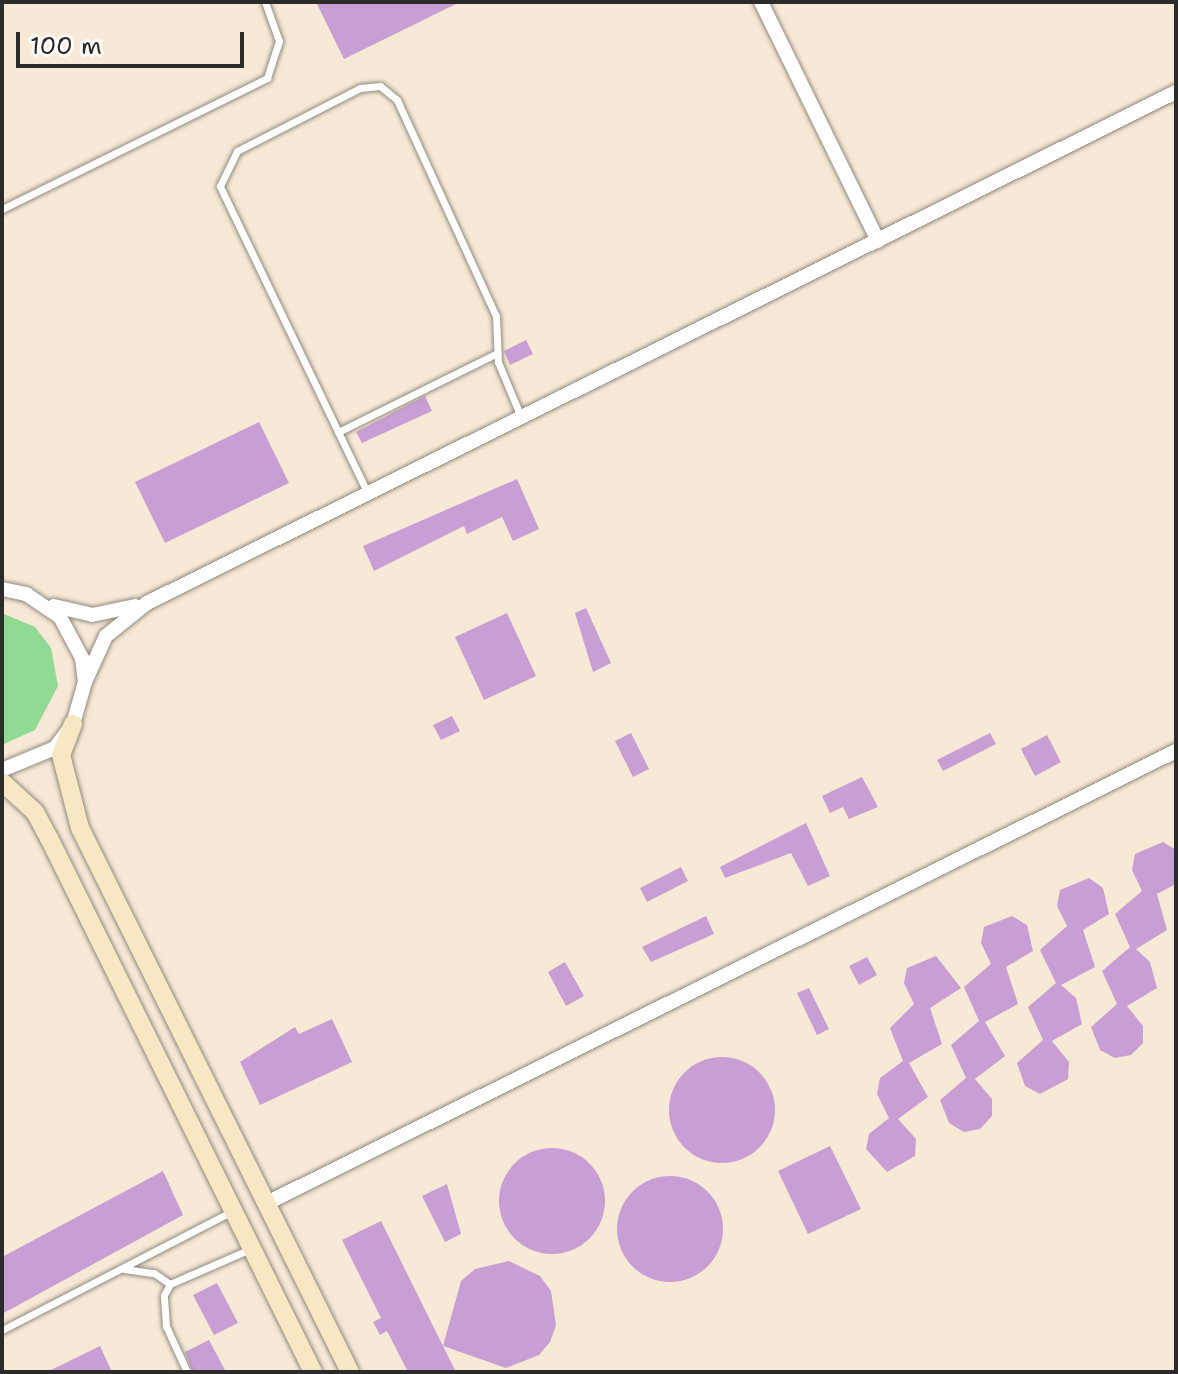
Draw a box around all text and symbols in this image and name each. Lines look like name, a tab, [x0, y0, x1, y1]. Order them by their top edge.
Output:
scale bar	[20, 16, 248, 66]
text: 100 m	[30, 30, 102, 62]

